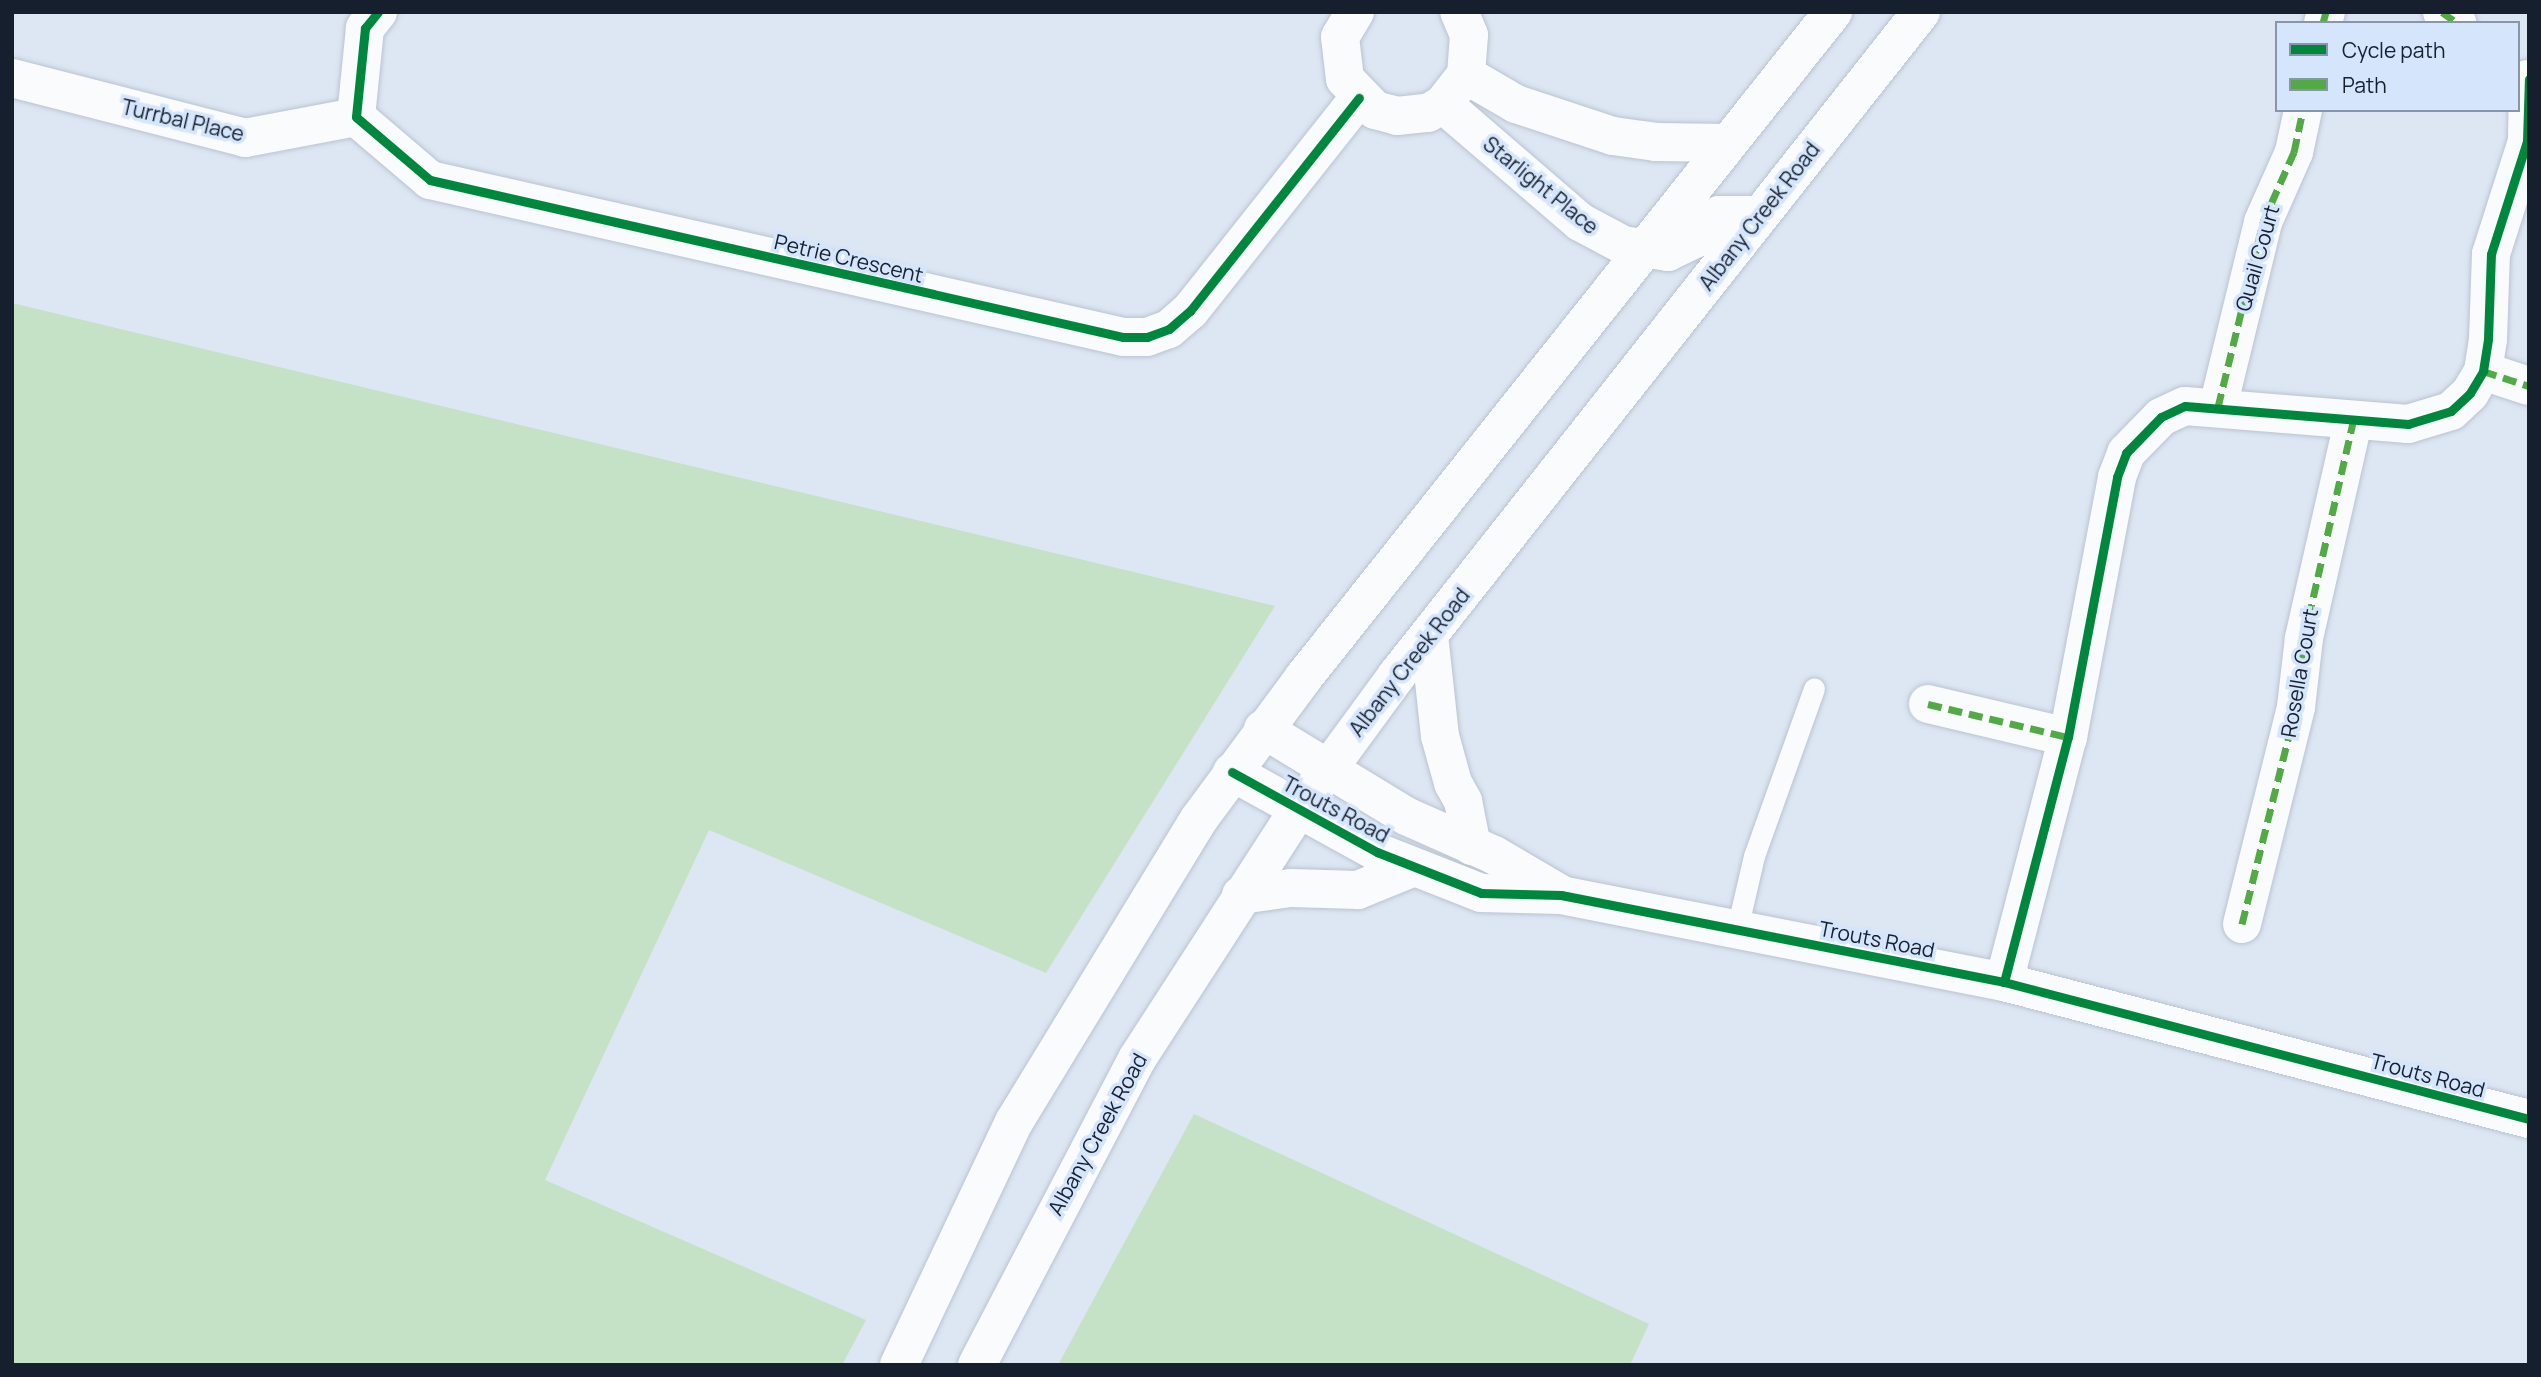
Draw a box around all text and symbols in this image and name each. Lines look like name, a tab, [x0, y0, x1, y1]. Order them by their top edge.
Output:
legend	[2275, 21, 2520, 112]
text: Cycle path	[2342, 36, 2445, 64]
text: Path	[2342, 71, 2387, 99]
street label: Turrbal Place	[119, 94, 247, 146]
street label: Starlight Place	[1478, 131, 1604, 239]
street label: Albany Creek Road	[1693, 137, 1825, 295]
street label: Quail Court	[2230, 202, 2284, 314]
street label: Petrie Crescent	[772, 229, 926, 287]
street label: Albany Creek Road	[1343, 583, 1475, 741]
street label: Rosella Court	[2275, 607, 2323, 739]
street label: Trouts Road	[1278, 770, 1394, 848]
street label: Trouts Road	[1817, 915, 1937, 963]
street label: Trouts Road	[2368, 1048, 2488, 1102]
street label: Albany Creek Road	[1042, 1049, 1152, 1219]

